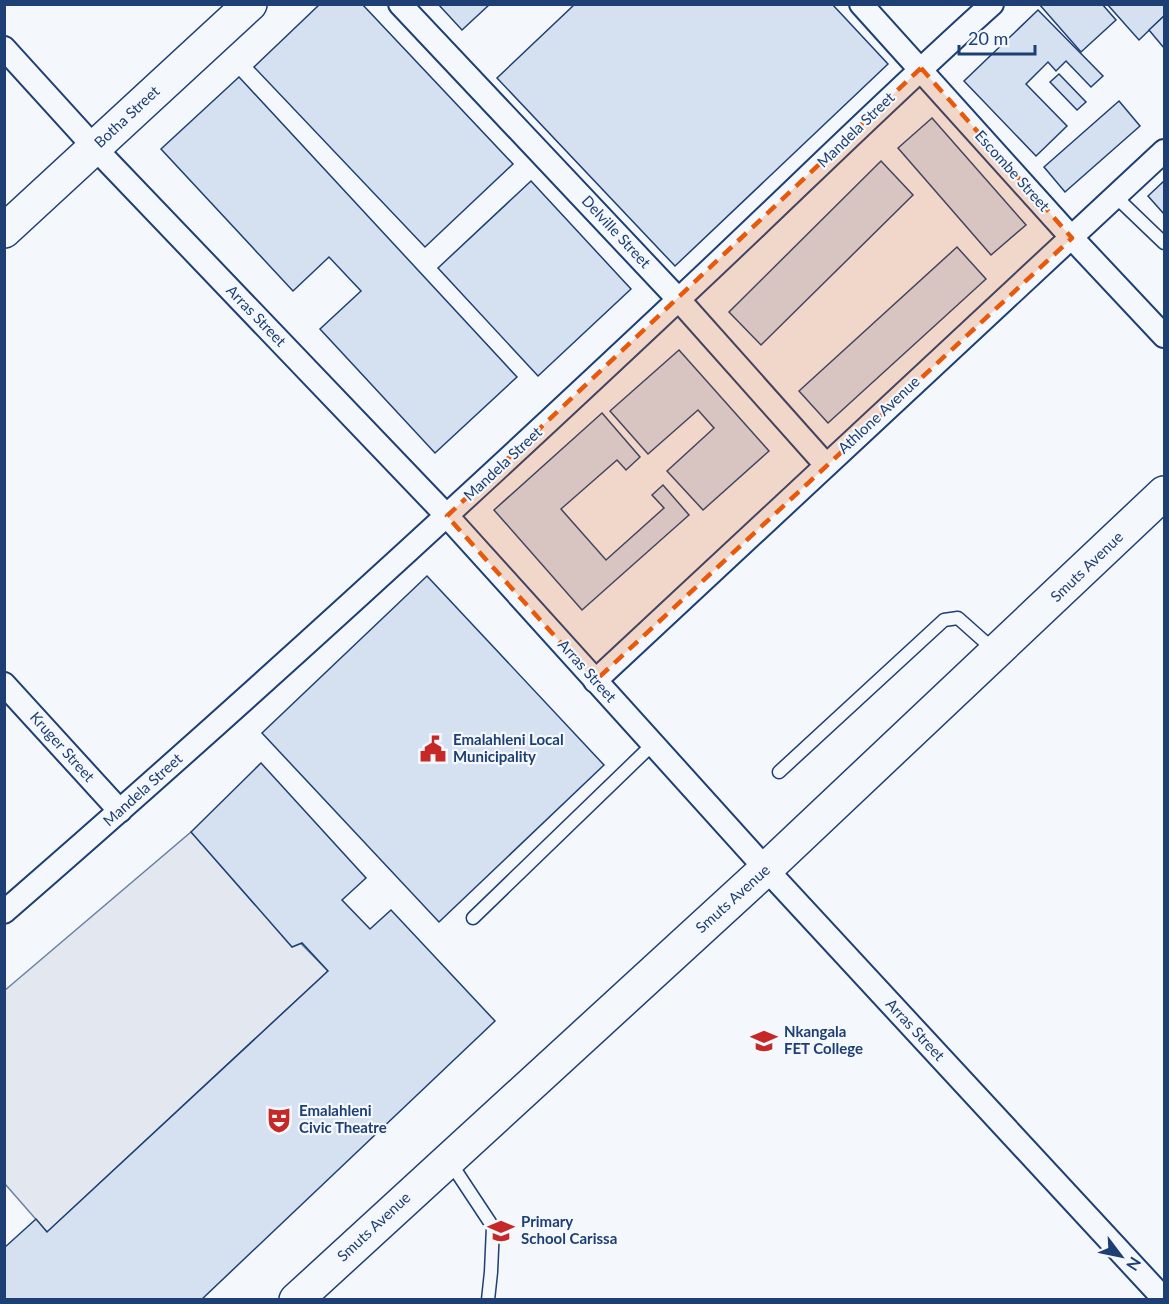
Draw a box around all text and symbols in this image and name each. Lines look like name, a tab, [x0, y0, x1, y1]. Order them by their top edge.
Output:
scale bar	[959, 18, 1036, 56]
text: 20 m	[968, 27, 1008, 49]
street label: Botha Street	[90, 81, 163, 151]
street label: Mandela Street	[813, 88, 898, 171]
street label: Escombe Street	[972, 126, 1054, 215]
street label: Delville Street	[579, 191, 655, 272]
street label: Arras Street	[223, 281, 291, 350]
street label: Athlone Avenue	[834, 372, 923, 457]
street label: Mandela Street	[460, 422, 546, 504]
street label: Smuts Avenue	[1046, 527, 1126, 605]
street label: Arras Street	[555, 635, 621, 706]
street label: Kruger Street	[27, 708, 99, 785]
place label: Emalahleni Local Municipality	[453, 730, 564, 765]
public building icon: Emalahleni Local Municipality	[418, 734, 448, 764]
street label: Mandela Street	[99, 749, 186, 829]
street label: Smuts Avenue	[692, 860, 773, 936]
street label: Arras Street	[882, 995, 949, 1065]
place label: Nkangala FET College	[784, 1022, 863, 1057]
school or university icon: Nkangala FET College	[749, 1026, 779, 1056]
place label: Emalahleni Civic Theatre	[299, 1101, 387, 1136]
theatre icon: Emalahleni Civic Theatre	[264, 1105, 294, 1135]
street label: Smuts Avenue	[333, 1188, 414, 1265]
place label: Primary School Carissa	[521, 1212, 617, 1247]
school or university icon: Primary School Carissa	[486, 1216, 516, 1246]
north arrow	[1091, 1226, 1151, 1286]
text: N	[1123, 1254, 1145, 1274]

